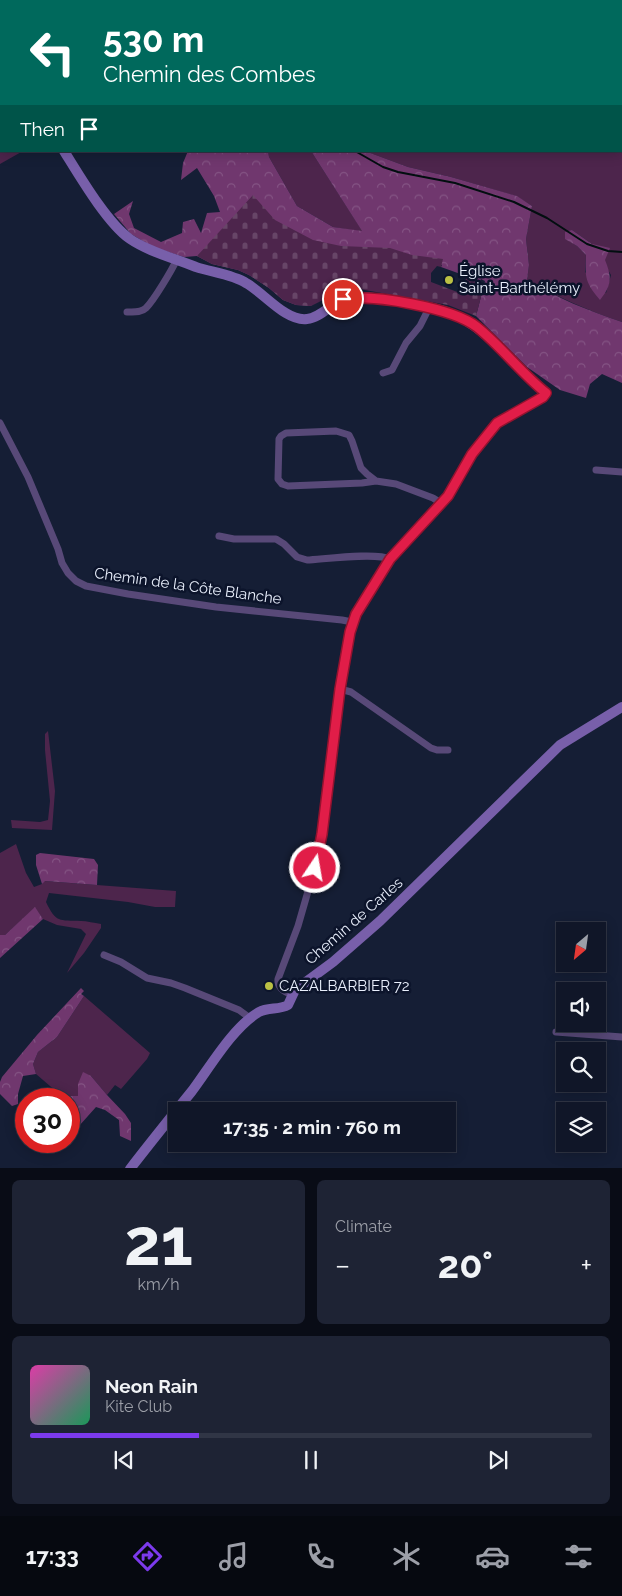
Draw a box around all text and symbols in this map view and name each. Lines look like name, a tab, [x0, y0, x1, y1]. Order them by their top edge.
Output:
text: 530 m	[103, 19, 204, 60]
icon: left	[20, 20, 85, 85]
text: Chemin des Combes	[103, 61, 316, 87]
icon: arrive	[75, 115, 103, 143]
text: Then	[20, 118, 65, 140]
place label: Église Saint-Barthélémy	[459, 262, 580, 297]
marker: Église Saint-Barthélémy	[443, 274, 455, 286]
pin	[322, 278, 364, 320]
icon: arrive	[329, 285, 357, 313]
street label: Chemin de la Côte Blanche	[93, 564, 283, 608]
position arrow	[288, 841, 340, 893]
street label: Chemin de Carles	[302, 874, 406, 968]
north arrow	[556, 922, 606, 972]
map controls	[556, 922, 606, 1152]
place label: CAZALBARBIER 72	[279, 977, 410, 995]
marker: CAZALBARBIER 72	[263, 980, 275, 992]
button: sound	[556, 982, 606, 1032]
button: search	[556, 1042, 606, 1092]
speed limit sign: 30	[15, 1088, 80, 1153]
button: layers	[556, 1102, 606, 1152]
text: 17:35 · 2 min · 760 m	[223, 1116, 401, 1138]
text: 21	[124, 1204, 193, 1280]
text: Climate	[335, 1217, 392, 1236]
text: 20°	[438, 1242, 493, 1287]
text: −	[335, 1249, 350, 1282]
text: +	[580, 1249, 592, 1282]
text: km/h	[137, 1275, 180, 1294]
text: Neon Rain	[105, 1375, 198, 1397]
text: Kite Club	[105, 1397, 172, 1416]
icon: previous	[110, 1446, 138, 1474]
icon: pause	[297, 1446, 325, 1474]
icon: next	[484, 1446, 512, 1474]
icon: directions	[130, 1539, 165, 1574]
icon: music	[216, 1539, 251, 1574]
icon: phone	[303, 1539, 338, 1574]
icon: climate	[389, 1539, 424, 1574]
icon: car	[475, 1539, 510, 1574]
icon: filters	[561, 1539, 596, 1574]
text: 17:33	[26, 1543, 79, 1569]

